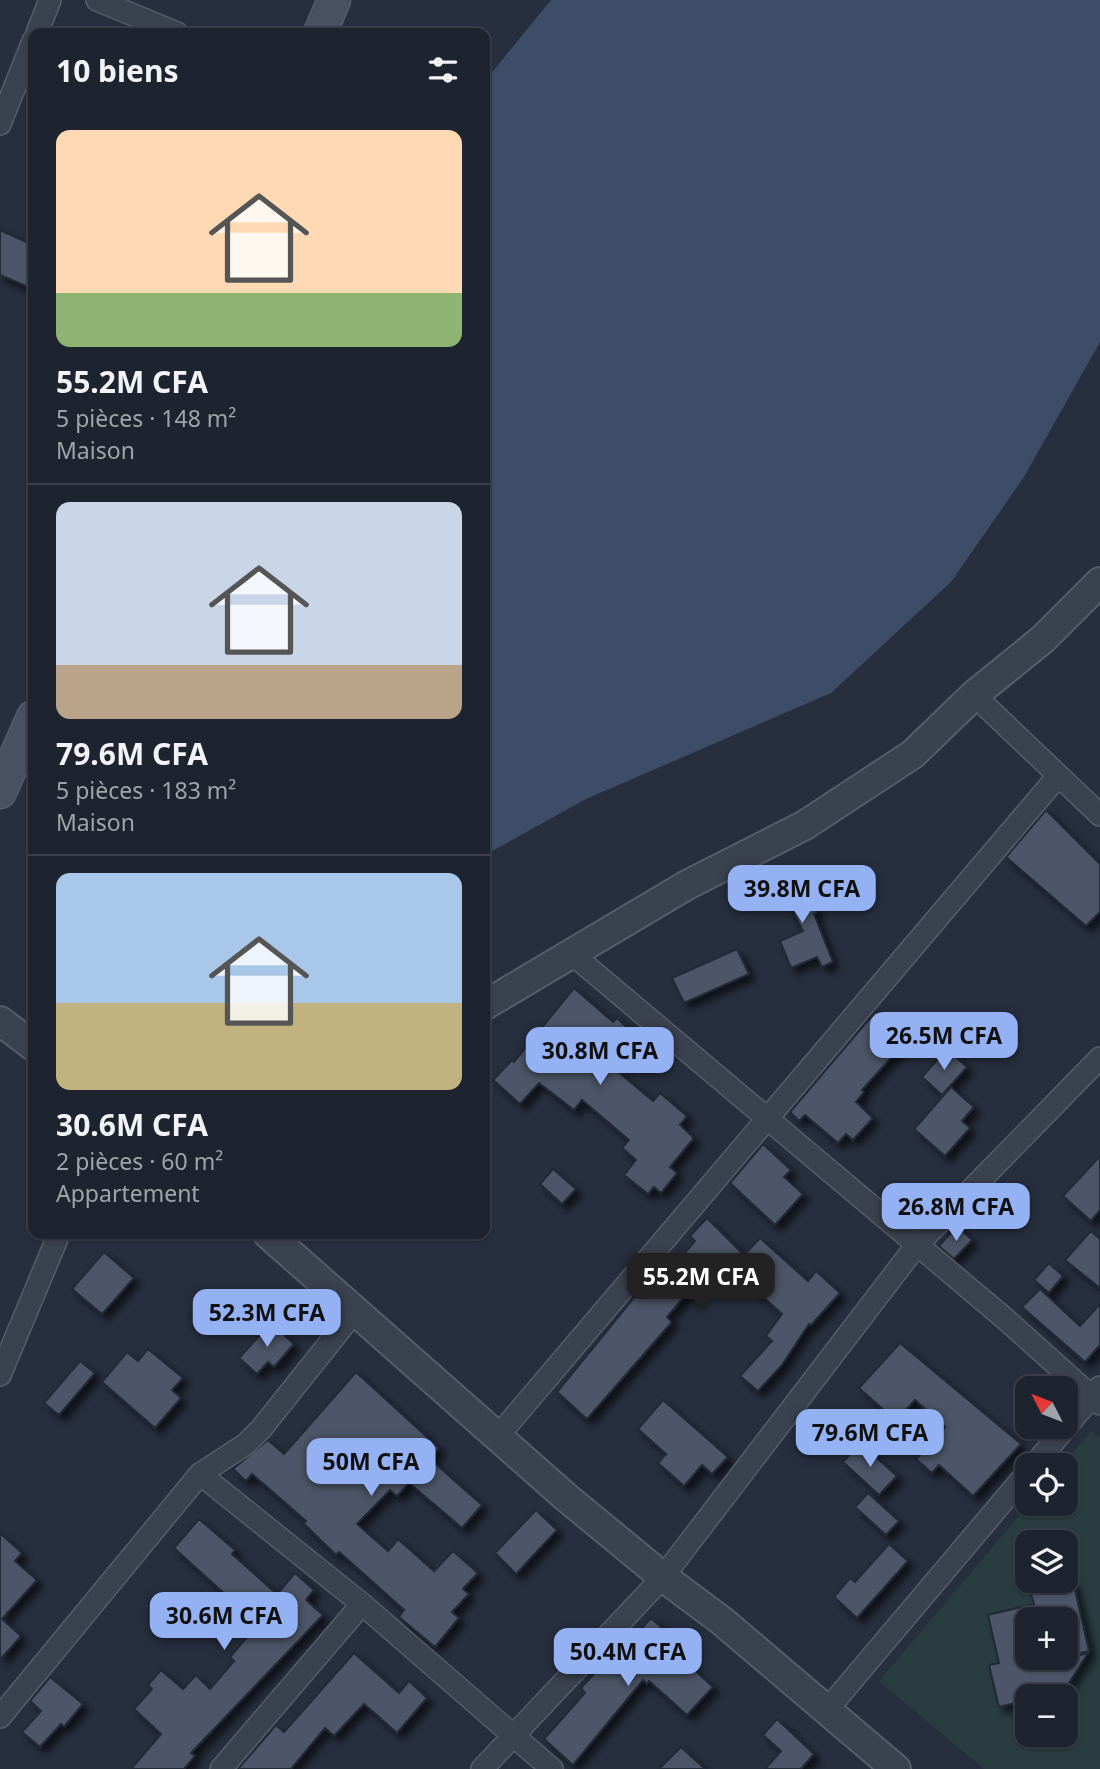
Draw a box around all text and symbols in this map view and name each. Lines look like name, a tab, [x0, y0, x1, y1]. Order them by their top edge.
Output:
text: 10 biens	[56, 50, 179, 91]
icon: filters	[424, 51, 462, 89]
icon: home	[196, 175, 322, 301]
text: 55.2M CFA	[56, 361, 208, 402]
text: 5 pièces · 148 m²	[56, 402, 236, 434]
text: Maison	[56, 434, 135, 466]
icon: home	[196, 547, 322, 673]
text: 79.6M CFA	[56, 733, 208, 774]
text: 5 pièces · 183 m²	[56, 774, 236, 806]
text: Maison	[56, 806, 135, 838]
pin: 39.8M CFA	[722, 866, 882, 925]
text: 39.8M CFA	[744, 872, 860, 904]
icon: home	[196, 918, 322, 1044]
pin: 26.5M CFA	[864, 1012, 1024, 1072]
text: 26.5M CFA	[886, 1019, 1002, 1051]
pin: 30.8M CFA	[520, 1028, 680, 1087]
text: 30.8M CFA	[542, 1034, 658, 1066]
text: 30.6M CFA	[56, 1104, 208, 1145]
text: 2 pièces · 60 m²	[56, 1145, 223, 1177]
text: Appartement	[56, 1177, 200, 1209]
pin: 26.8M CFA	[876, 1184, 1036, 1243]
text: 26.8M CFA	[898, 1190, 1014, 1222]
pin: 55.2M CFA	[621, 1254, 781, 1313]
text: 55.2M CFA	[643, 1260, 759, 1292]
pin: 52.3M CFA	[187, 1290, 347, 1349]
text: 52.3M CFA	[209, 1296, 325, 1328]
north arrow	[1015, 1376, 1078, 1438]
map controls	[1015, 1376, 1078, 1747]
pin: 79.6M CFA	[790, 1410, 950, 1469]
text: 79.6M CFA	[812, 1416, 928, 1448]
pin: 50M CFA	[306, 1438, 436, 1498]
text: 50M CFA	[323, 1445, 419, 1477]
button: locate	[1015, 1453, 1078, 1516]
button: layers	[1015, 1530, 1078, 1593]
pin: 30.6M CFA	[144, 1592, 304, 1652]
text: 30.6M CFA	[166, 1599, 282, 1631]
button: +	[1015, 1607, 1078, 1670]
pin: 50.4M CFA	[548, 1628, 708, 1688]
text: 50.4M CFA	[570, 1635, 686, 1667]
button: −	[1015, 1684, 1078, 1747]

